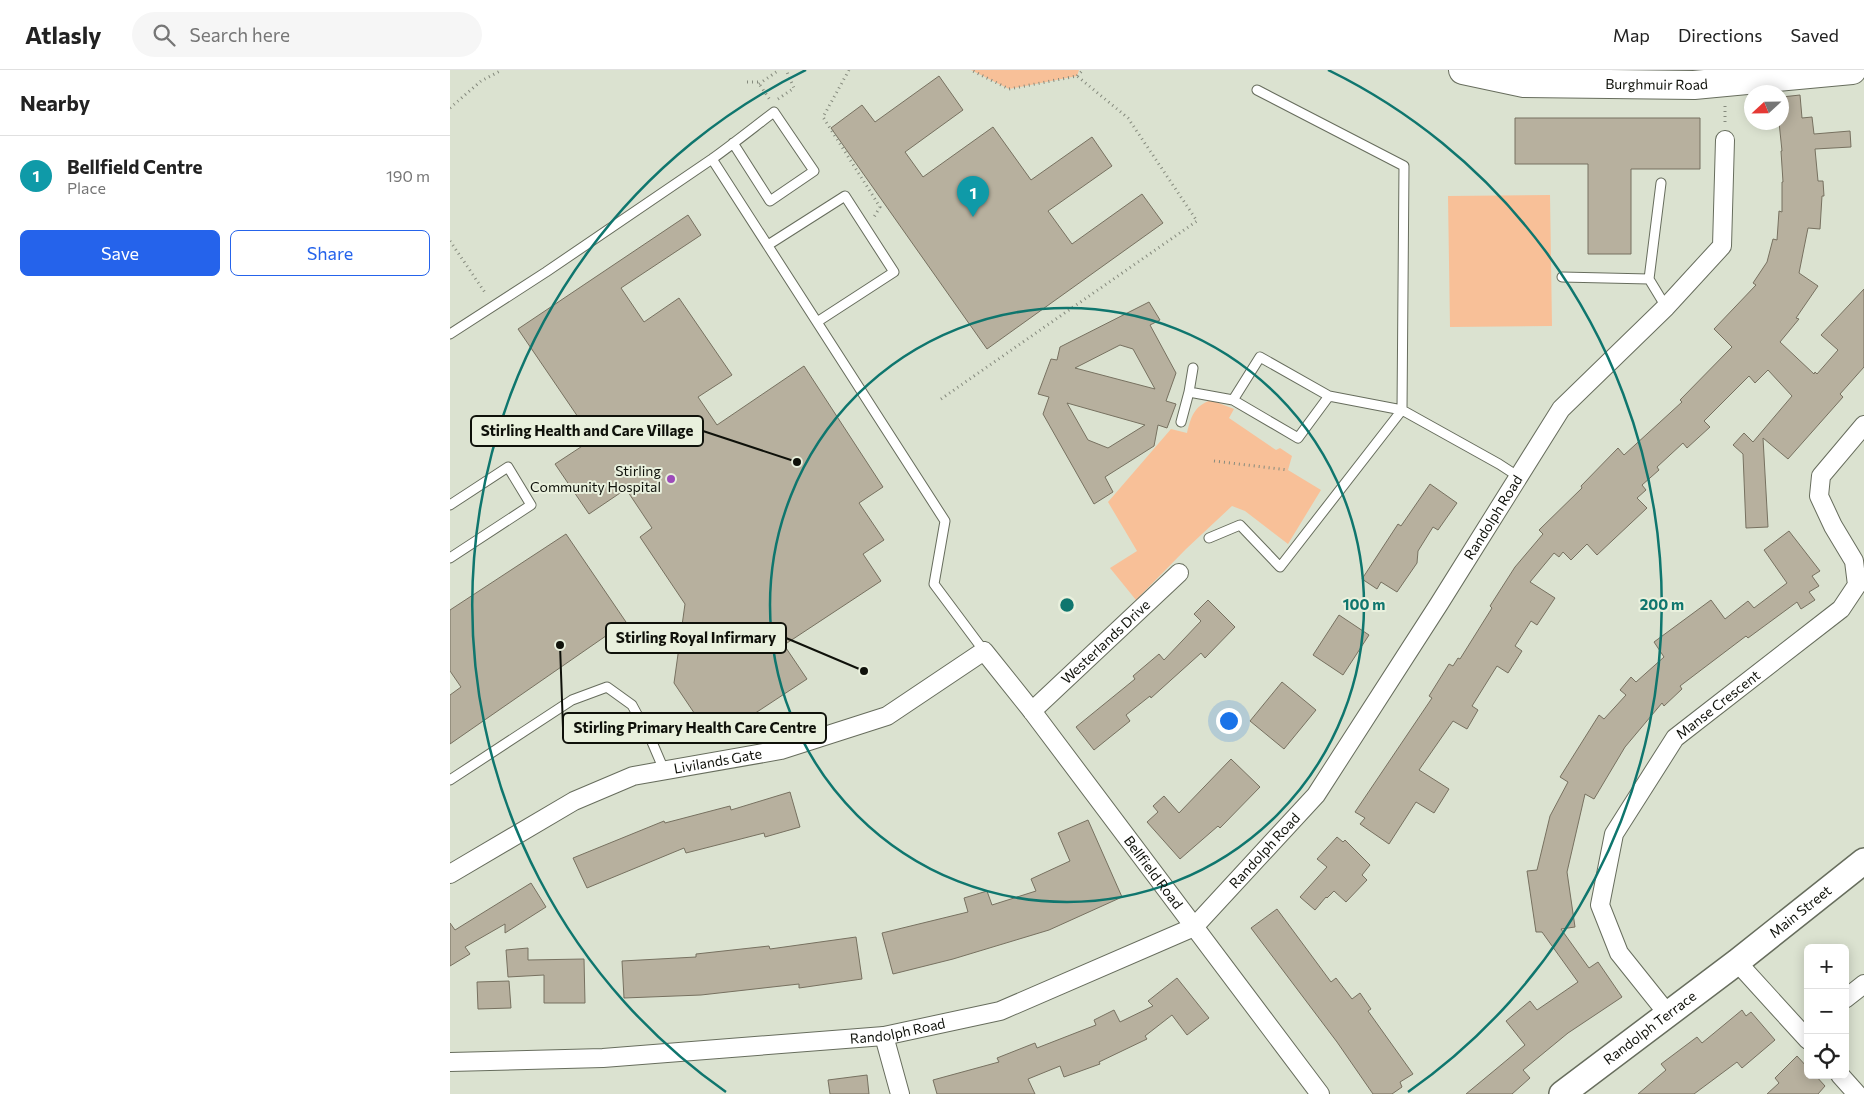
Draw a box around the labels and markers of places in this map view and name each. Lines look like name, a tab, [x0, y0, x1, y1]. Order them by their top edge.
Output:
pin: 1	[957, 176, 989, 217]
callout: Stirling Health and Care Village	[471, 416, 703, 446]
place label: Stirling Community Hospital	[530, 462, 661, 495]
marker: Stirling Community Hospital	[665, 473, 677, 485]
centre of rings	[1058, 596, 1076, 614]
callout: Stirling Royal Infirmary	[606, 623, 786, 653]
callout: Stirling Primary Health Care Centre	[563, 713, 826, 743]

